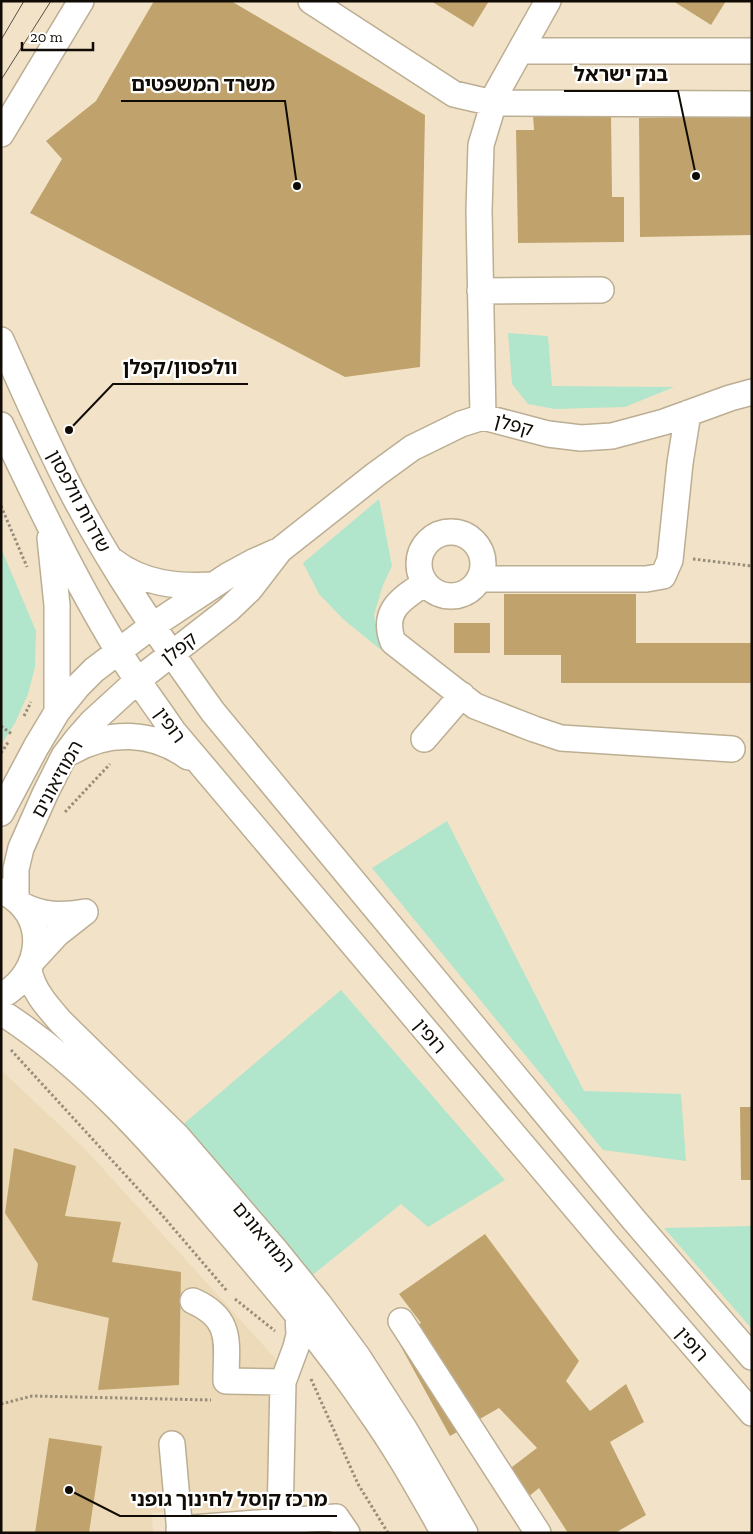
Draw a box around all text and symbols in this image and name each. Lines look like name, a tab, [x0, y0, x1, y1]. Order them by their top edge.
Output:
scale bar	[22, 20, 94, 52]
text: 20 m	[30, 28, 63, 46]
callout: בנק ישראל	[564, 56, 678, 91]
text: בנק ישראל	[574, 62, 668, 86]
callout: משרד המשפטים	[121, 66, 285, 101]
text: משרד המשפטים	[131, 72, 275, 96]
callout: וולפסון/קפלן	[113, 349, 248, 384]
text: וולפסון/קפלן	[122, 355, 238, 379]
street label: קפלן	[492, 409, 536, 441]
street label: שדרות וולפסון	[42, 446, 116, 556]
street label: קפלן	[156, 627, 202, 669]
street label: רופין	[149, 703, 191, 747]
street label: המוזיאונים	[26, 736, 88, 822]
street label: רופין	[409, 1014, 451, 1058]
street label: המוזיאונים	[228, 1197, 300, 1277]
street label: רופין	[671, 1322, 713, 1366]
callout: מרכז קוסל לחינוך גופני	[120, 1481, 337, 1516]
text: מרכז קוסל לחינוך גופני	[130, 1487, 328, 1511]

